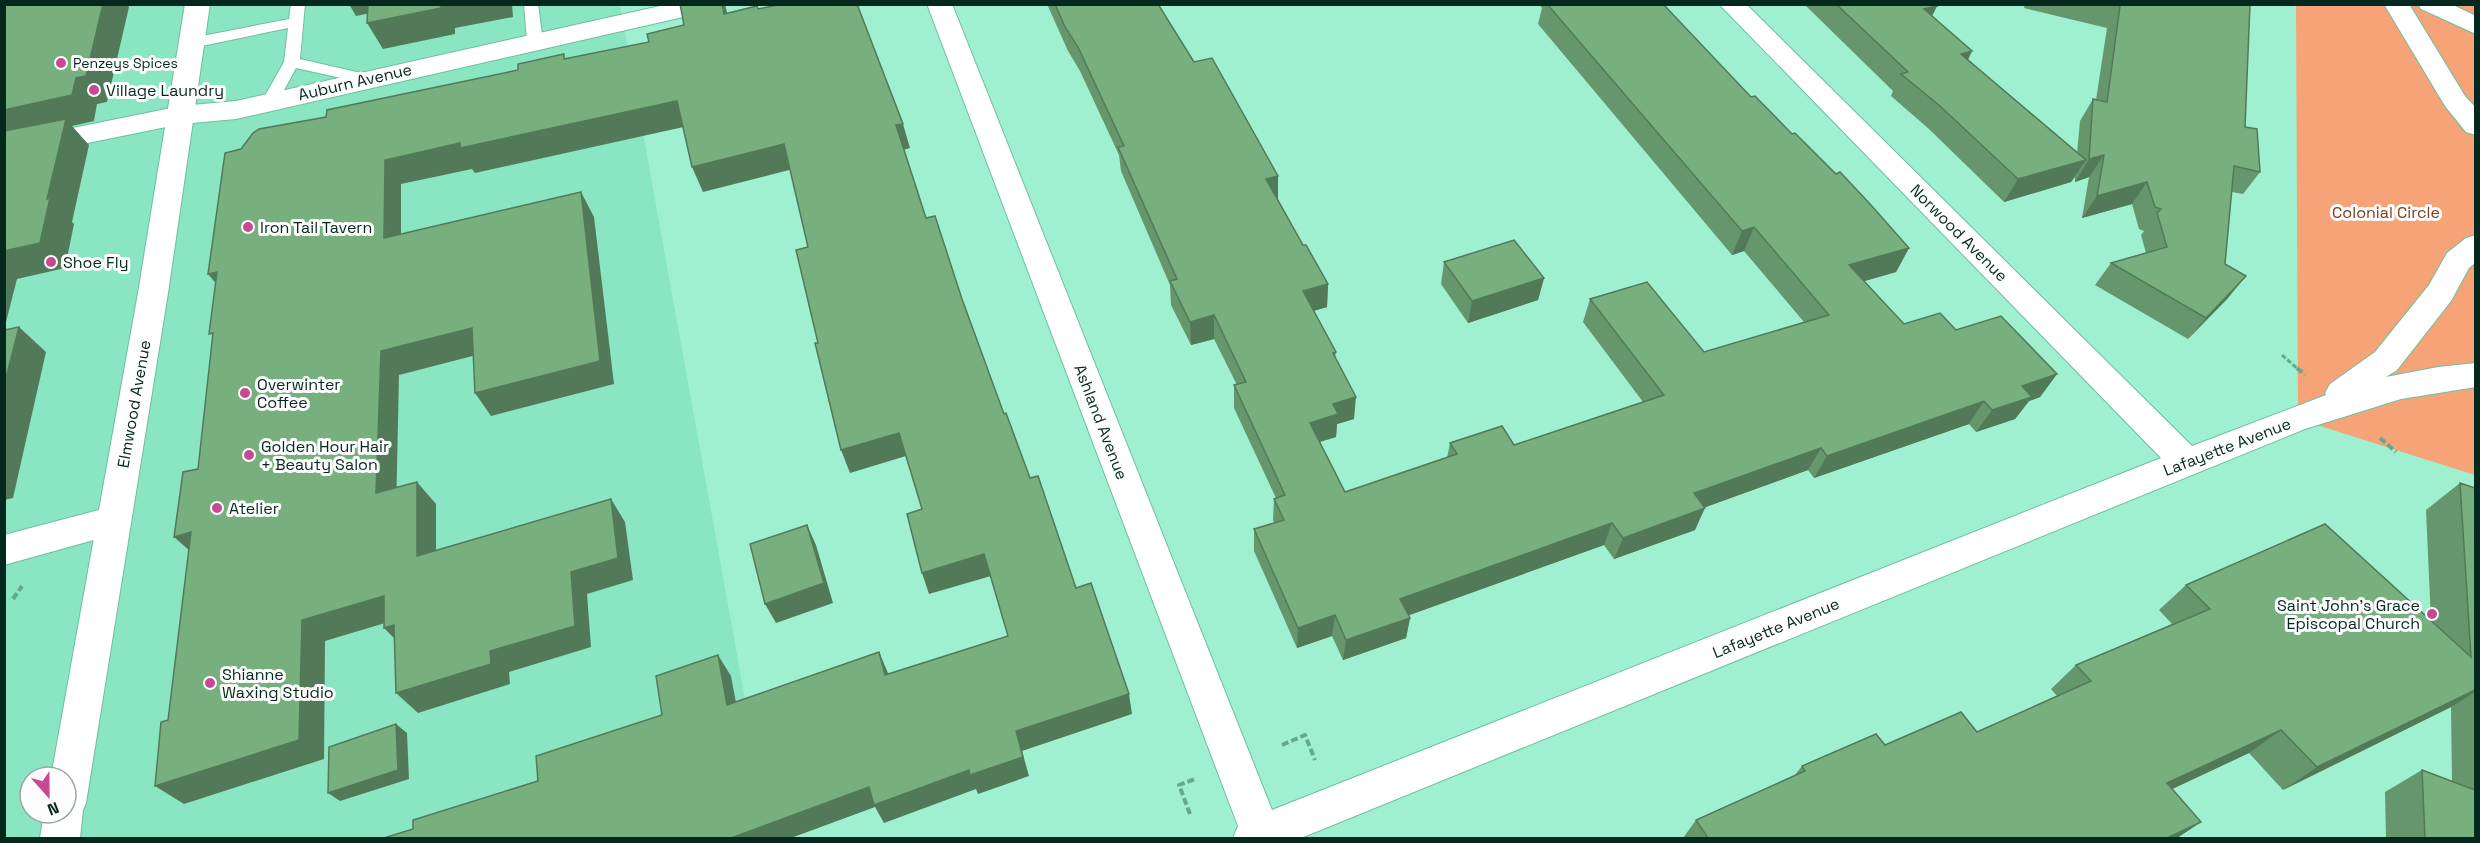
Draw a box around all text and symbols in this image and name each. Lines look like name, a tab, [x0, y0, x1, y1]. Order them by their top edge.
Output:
place label: Penzeys Spices	[73, 54, 178, 72]
marker: Penzeys Spices	[54, 56, 68, 70]
street label: Auburn Avenue	[296, 59, 414, 105]
place label: Village Laundry	[106, 80, 224, 101]
marker: Village Laundry	[87, 83, 101, 97]
street label: Norwood Avenue	[1906, 180, 2012, 286]
park label: Colonial Circle	[2332, 202, 2440, 223]
place label: Iron Tail Tavern	[260, 217, 372, 238]
marker: Iron Tail Tavern	[241, 220, 255, 234]
place label: Shoe Fly	[63, 252, 128, 273]
marker: Shoe Fly	[44, 255, 58, 269]
street label: Elmwood Avenue	[112, 338, 156, 470]
street label: Ashland Avenue	[1069, 361, 1133, 483]
place label: Overwinter Coffee	[257, 374, 340, 413]
marker: Overwinter Coffee	[238, 386, 252, 400]
street label: Lafayette Avenue	[2160, 413, 2294, 481]
place label: Golden Hour Hair + Beauty Salon	[261, 436, 389, 475]
marker: Golden Hour Hair + Beauty Salon	[242, 448, 256, 462]
place label: Atelier	[229, 498, 279, 519]
marker: Atelier	[210, 501, 224, 515]
street label: Lafayette Avenue	[1709, 593, 1843, 663]
place label: Saint John's Grace Episcopal Church	[2277, 595, 2420, 634]
marker: Saint John's Grace Episcopal Church	[2425, 607, 2439, 621]
place label: Shianne Waxing Studio	[222, 664, 334, 703]
marker: Shianne Waxing Studio	[203, 676, 217, 690]
north arrow	[18, 765, 78, 825]
text: N	[44, 797, 62, 820]

